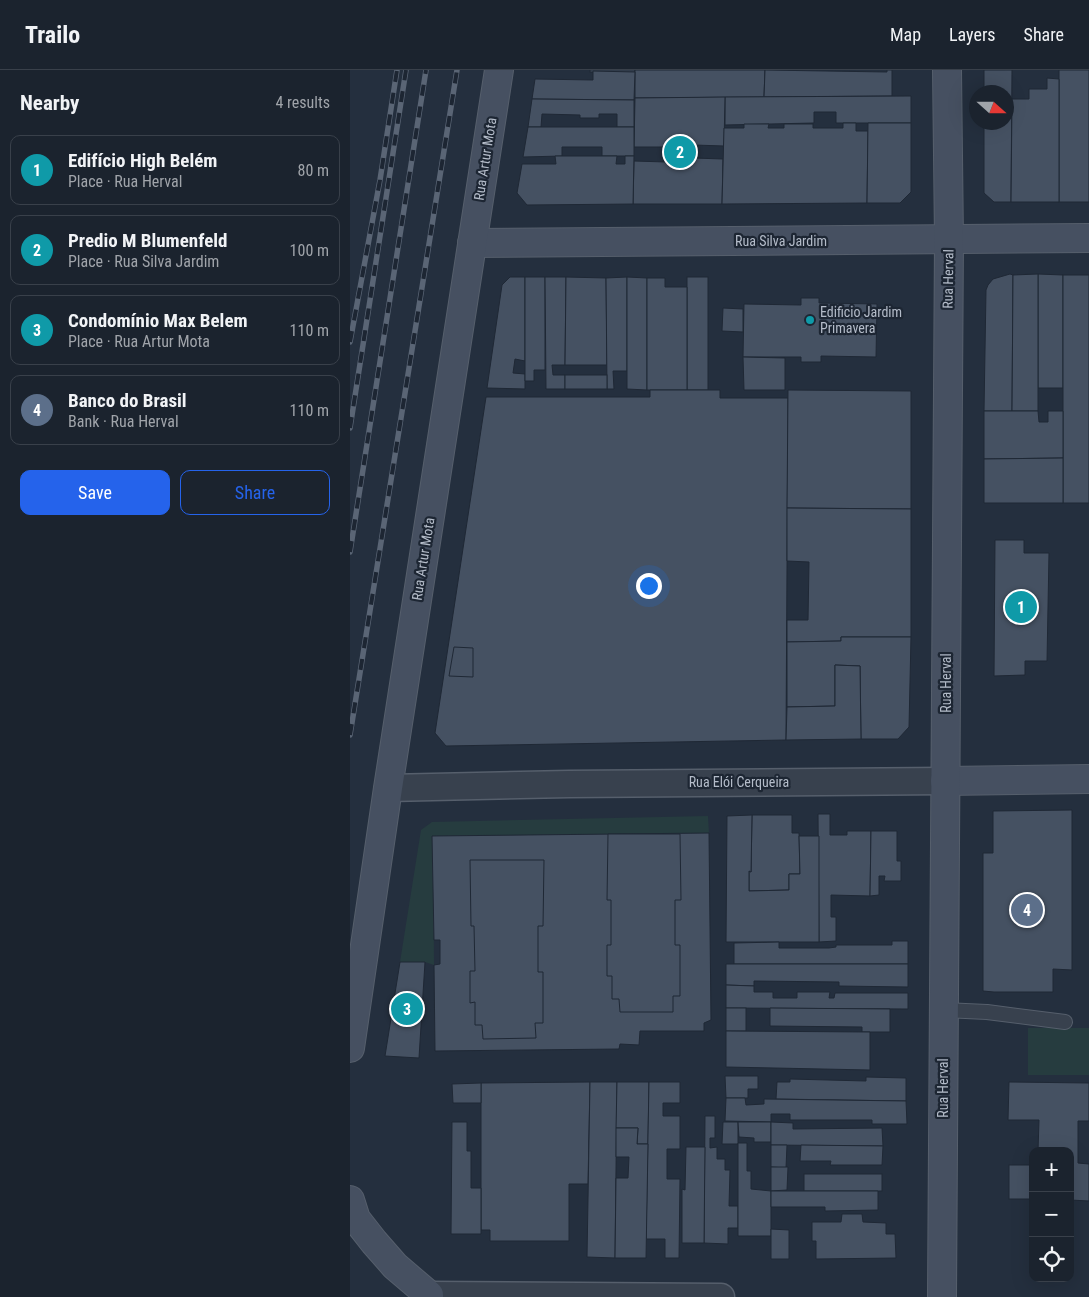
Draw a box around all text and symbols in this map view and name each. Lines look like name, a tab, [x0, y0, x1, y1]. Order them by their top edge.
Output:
text: Trailo	[25, 21, 80, 49]
text: Map	[890, 24, 921, 45]
text: Layers	[949, 24, 996, 45]
text: Share	[1024, 24, 1064, 45]
north arrow	[969, 85, 1014, 130]
text: Nearby	[20, 91, 79, 115]
text: 4 results	[275, 93, 330, 112]
street label: Rua Artur Mota	[471, 116, 499, 202]
pin: 2	[664, 133, 696, 171]
text: Edifício High Belém	[68, 149, 217, 172]
text: 1	[33, 161, 41, 180]
text: 80 m	[297, 161, 329, 180]
text: Place · Rua Herval	[68, 172, 182, 191]
text: Predio M Blumenfeld	[68, 229, 227, 252]
street label: Rua Silva Jardim	[735, 233, 827, 249]
text: 2	[33, 241, 41, 260]
text: 100 m	[290, 241, 329, 260]
street label: Rua Herval	[939, 249, 957, 309]
text: Place · Rua Silva Jardim	[68, 252, 219, 271]
place label: Edificio Jardim Primavera	[820, 304, 902, 336]
text: Condomínio Max Belem	[68, 309, 248, 332]
marker: Edificio Jardim Primavera	[804, 314, 816, 326]
text: 3	[33, 321, 41, 340]
text: 110 m	[290, 321, 329, 340]
text: Place · Rua Artur Mota	[68, 332, 210, 351]
text: Banco do Brasil	[68, 389, 187, 412]
text: 4	[33, 401, 41, 420]
text: 110 m	[290, 401, 329, 420]
text: Bank · Rua Herval	[68, 412, 179, 431]
button: Save	[20, 470, 170, 515]
button: Share	[180, 470, 330, 515]
street label: Rua Artur Mota	[409, 516, 437, 602]
your location	[636, 573, 662, 599]
pin: 1	[1005, 588, 1037, 626]
street label: Rua Herval	[938, 653, 954, 713]
street label: Rua Elói Cerqueira	[689, 774, 789, 790]
pin: 4	[1011, 891, 1043, 929]
pin: 3	[391, 990, 423, 1028]
street label: Rua Herval	[935, 1058, 951, 1118]
map controls	[1029, 1147, 1074, 1282]
button: +	[1029, 1147, 1074, 1192]
button: −	[1029, 1192, 1074, 1237]
button: locate	[1029, 1237, 1074, 1282]

